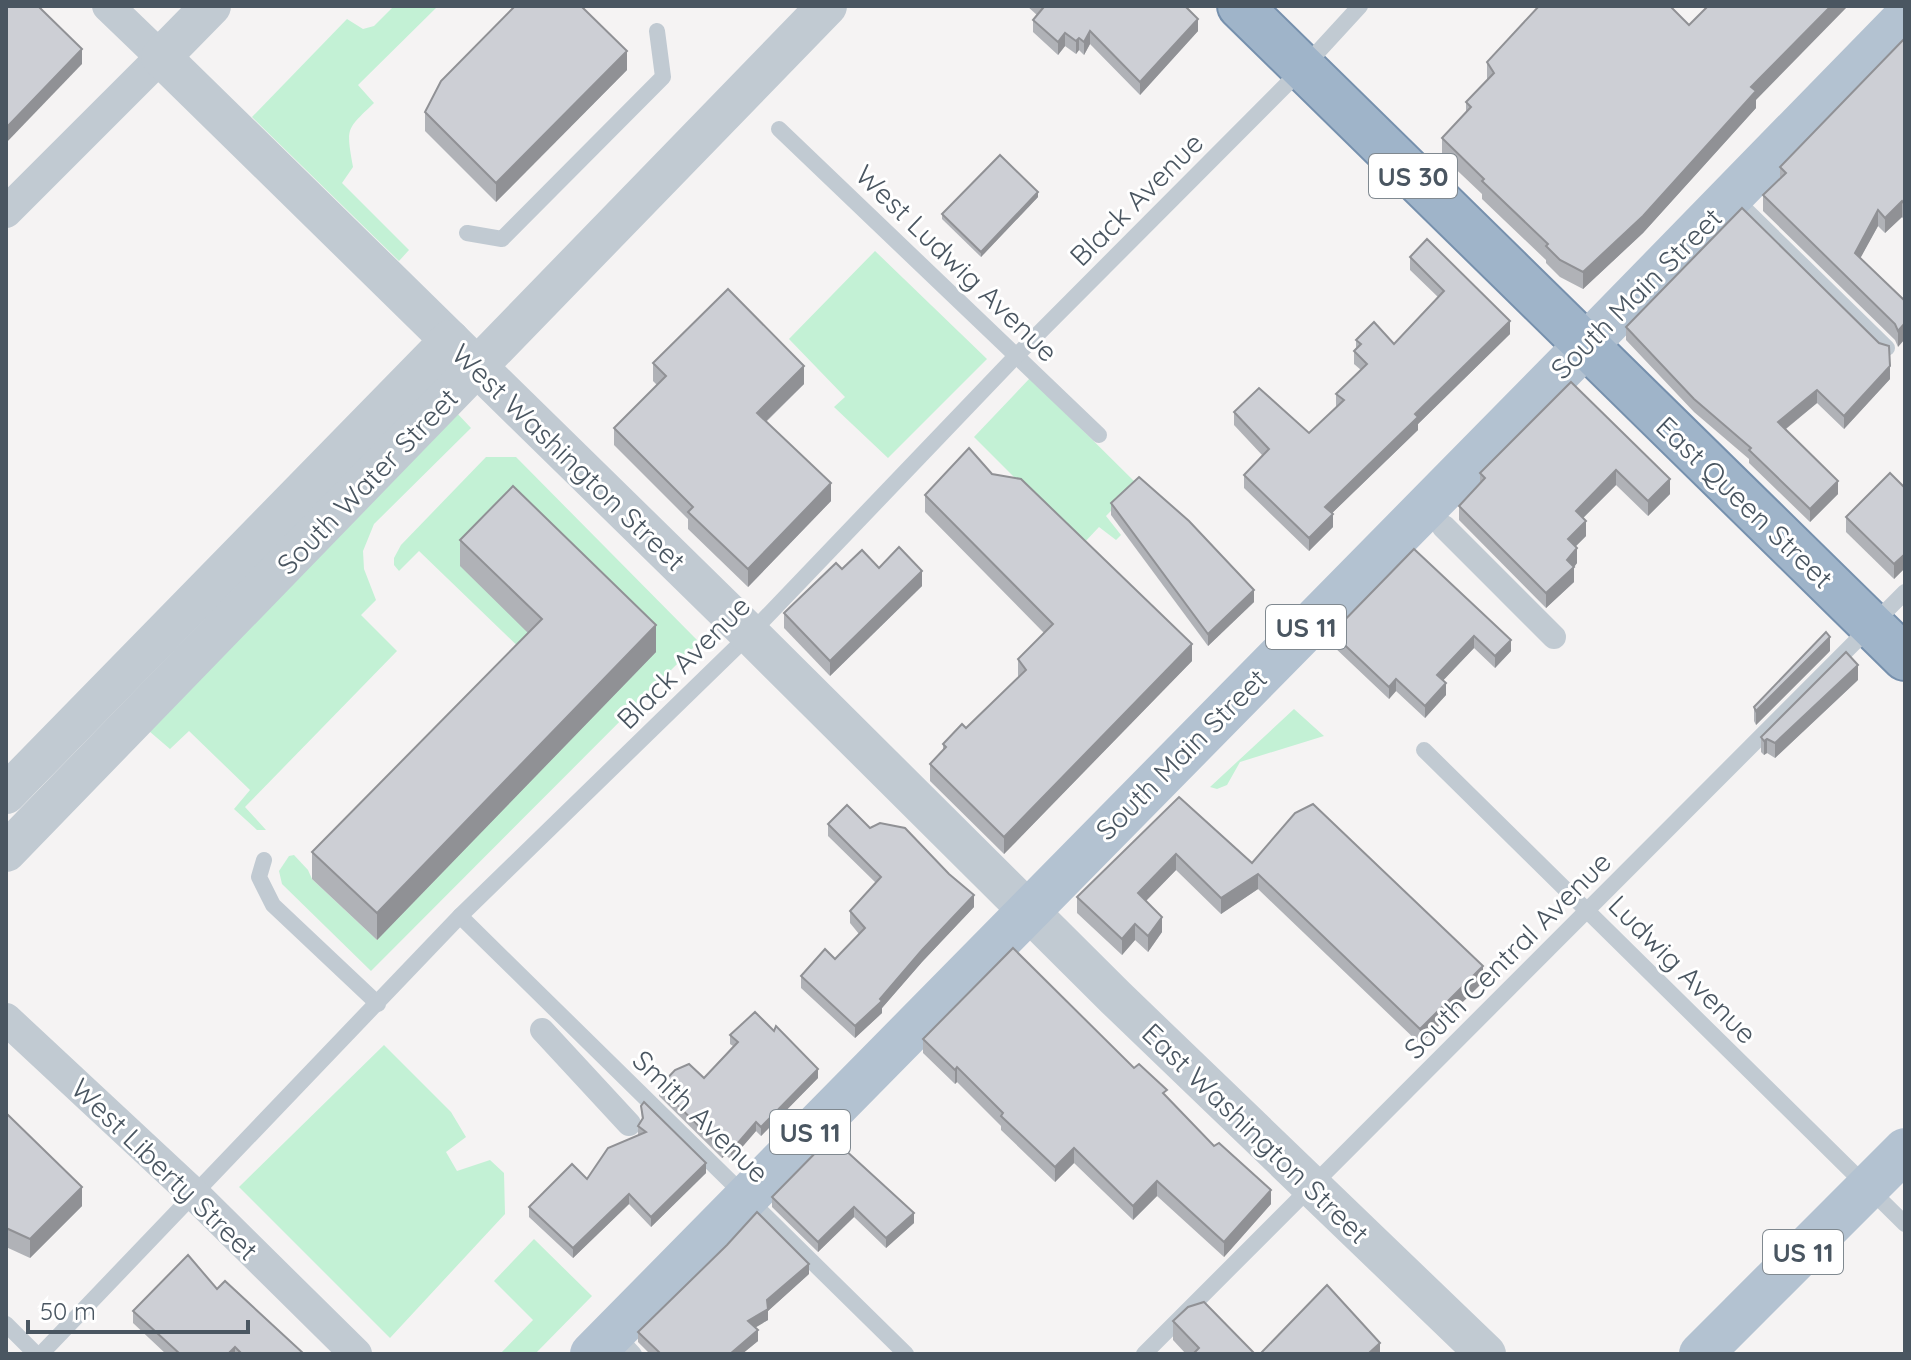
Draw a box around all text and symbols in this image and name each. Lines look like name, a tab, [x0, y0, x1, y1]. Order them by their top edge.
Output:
street label: Black Avenue	[1062, 125, 1210, 273]
road number: US 30	[1369, 154, 1457, 198]
street label: West Ludwig Avenue	[848, 157, 1066, 369]
street label: South Main Street	[1543, 200, 1729, 386]
street label: West Washington Street	[445, 336, 693, 578]
street label: South Water Street	[269, 381, 465, 581]
street label: East Queen Street	[1649, 409, 1841, 595]
street label: Black Avenue	[609, 588, 757, 736]
road number: US 11	[1266, 605, 1346, 649]
street label: South Main Street	[1088, 661, 1274, 847]
street label: South Central Avenue	[1396, 844, 1618, 1066]
street label: Ludwig Avenue	[1601, 887, 1765, 1051]
street label: East Washington Street	[1135, 1015, 1377, 1251]
street label: Smith Avenue	[626, 1042, 776, 1190]
street label: West Liberty Street	[64, 1071, 266, 1267]
road number: US 11	[770, 1110, 850, 1154]
road number: US 11	[1763, 1230, 1843, 1274]
scale bar	[28, 1284, 248, 1334]
text: 50 m	[40, 1296, 96, 1326]

